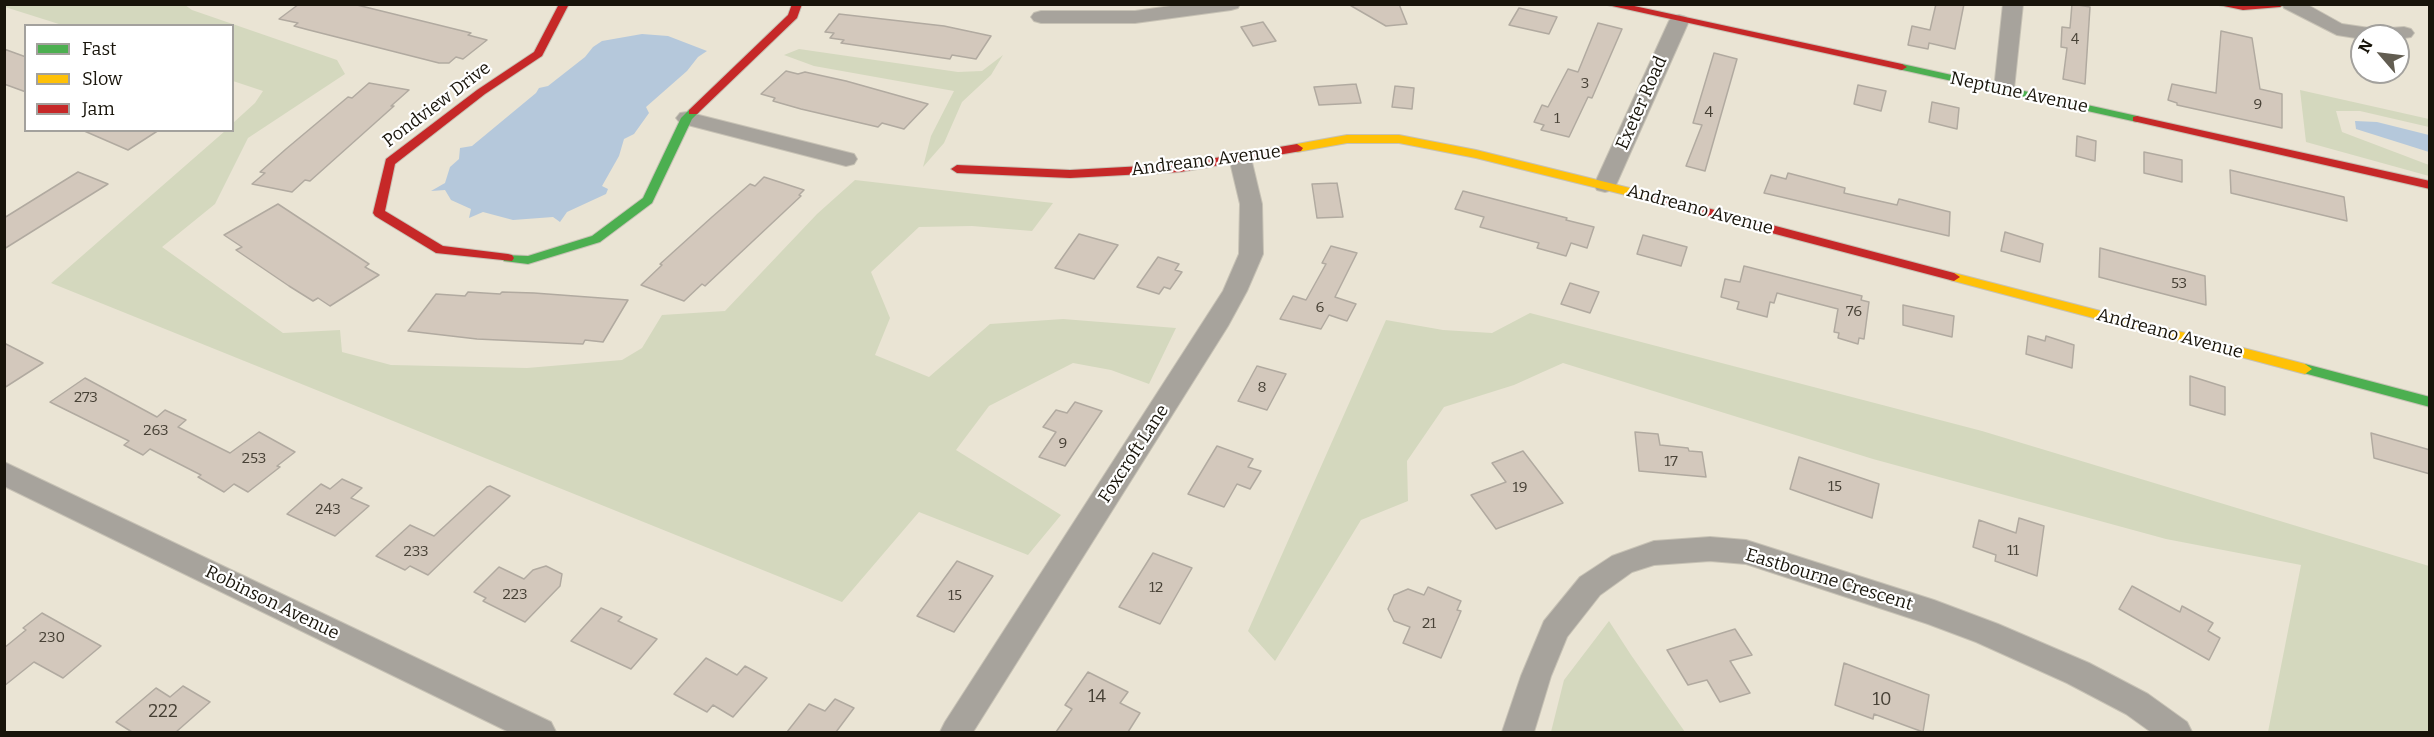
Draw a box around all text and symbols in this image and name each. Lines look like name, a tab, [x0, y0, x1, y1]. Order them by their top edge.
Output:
legend	[24, 24, 234, 132]
north arrow	[2350, 24, 2410, 84]
house number: 4	[2071, 32, 2079, 48]
text: N	[2354, 36, 2377, 56]
text: Fast	[82, 38, 117, 60]
street label: Exeter Road	[1612, 53, 1672, 153]
street label: Pondview Drive	[379, 58, 495, 152]
text: Slow	[82, 68, 122, 90]
street label: Neptune Avenue	[1948, 68, 2090, 118]
house number: 3	[1581, 75, 1589, 93]
house number: 9	[2254, 96, 2262, 114]
text: Jam	[82, 98, 115, 120]
house number: 4	[1705, 104, 1713, 122]
house number: 1	[1554, 110, 1560, 128]
street label: Andreano Avenue	[1130, 141, 1282, 181]
street label: Andreano Avenue	[1625, 180, 1775, 240]
house number: 53	[2171, 275, 2187, 293]
house number: 6	[1316, 299, 1324, 317]
house number: 76	[1846, 303, 1862, 321]
street label: Andreano Avenue	[2095, 304, 2245, 364]
house number: 8	[1257, 379, 1267, 397]
house number: 273	[74, 389, 98, 407]
street label: Foxcroft Lane	[1094, 401, 1174, 507]
house number: 263	[143, 422, 169, 440]
house number: 9	[1059, 435, 1067, 453]
house number: 253	[242, 450, 266, 468]
house number: 17	[1664, 453, 1678, 471]
house number: 15	[1828, 478, 1842, 496]
house number: 19	[1513, 479, 1527, 497]
house number: 243	[315, 501, 341, 519]
house number: 11	[2007, 542, 2019, 560]
house number: 233	[404, 543, 428, 561]
street label: Eastbourne Crescent	[1743, 544, 1915, 616]
street label: Robinson Avenue	[202, 561, 342, 645]
house number: 12	[1149, 579, 1163, 597]
house number: 223	[503, 586, 527, 604]
house number: 15	[948, 587, 962, 605]
house number: 21	[1422, 615, 1436, 633]
house number: 230	[39, 629, 65, 647]
house number: 14	[1088, 686, 1106, 708]
house number: 10	[1873, 689, 1891, 711]
house number: 222	[148, 701, 178, 723]

